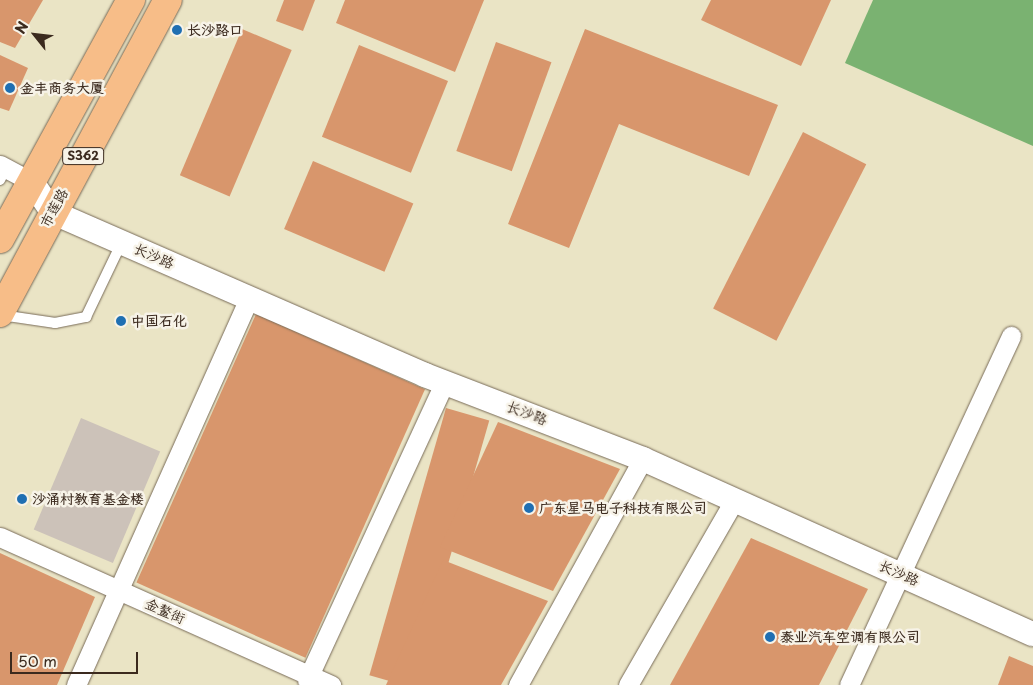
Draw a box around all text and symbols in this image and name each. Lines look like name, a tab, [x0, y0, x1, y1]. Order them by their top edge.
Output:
north arrow	[10, 10, 60, 60]
text: N	[10, 18, 33, 37]
place label: 长沙路口	[187, 22, 243, 38]
marker: 长沙路口	[171, 24, 183, 36]
place label: 金丰商务大厦	[20, 80, 104, 96]
marker: 金丰商务大厦	[4, 82, 16, 94]
road number: S362	[62, 146, 104, 166]
street label: 市莲路	[37, 186, 71, 230]
street label: 长沙路	[131, 240, 177, 272]
place label: 中国石化	[131, 313, 187, 329]
marker: 中国石化	[115, 315, 127, 327]
street label: 长沙路	[504, 398, 550, 428]
place label: 沙涌村教育基金楼	[32, 491, 144, 507]
marker: 沙涌村教育基金楼	[16, 493, 28, 505]
place label: 广东星马电子科技有限公司	[539, 500, 707, 516]
marker: 广东星马电子科技有限公司	[523, 502, 535, 514]
street label: 长沙路	[876, 557, 922, 589]
street label: 金鳌街	[142, 595, 188, 627]
place label: 泰业汽车空调有限公司	[780, 629, 920, 645]
marker: 泰业汽车空调有限公司	[764, 631, 776, 643]
scale bar	[12, 642, 140, 674]
text: 50 m	[18, 649, 57, 672]

